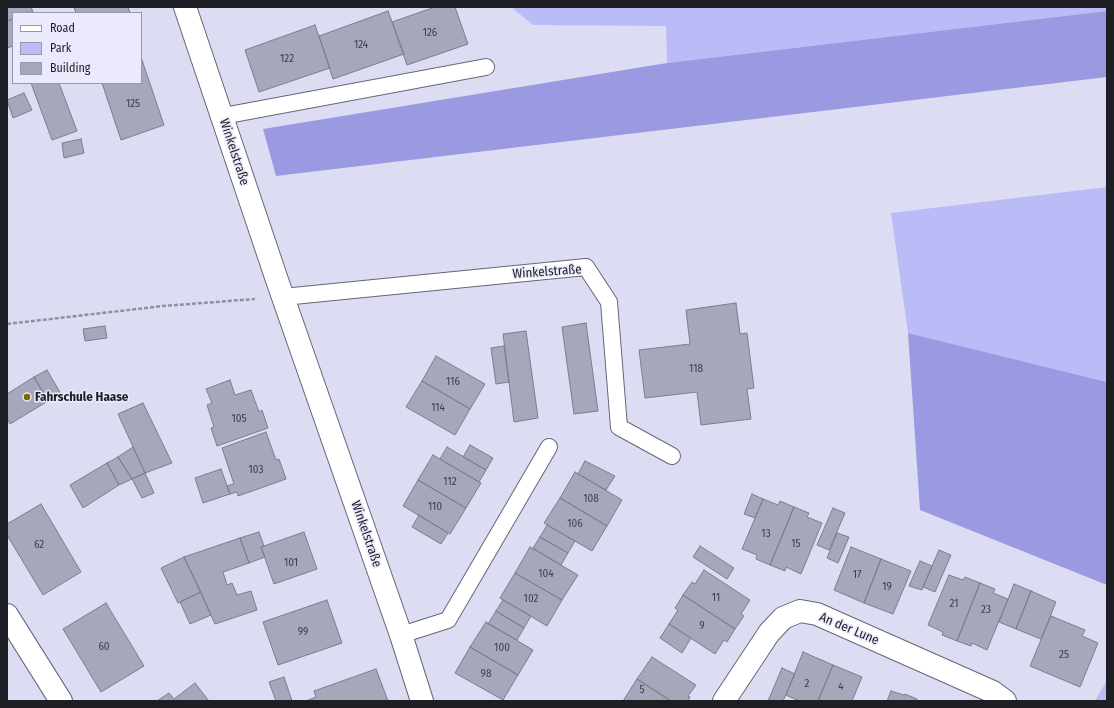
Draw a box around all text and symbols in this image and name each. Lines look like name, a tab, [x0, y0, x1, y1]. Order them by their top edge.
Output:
legend	[12, 12, 142, 84]
text: Road	[50, 21, 75, 35]
house number: 126	[423, 26, 437, 40]
house number: 124	[354, 38, 368, 52]
text: Park	[50, 41, 71, 55]
house number: 122	[280, 52, 294, 66]
text: Building	[50, 61, 90, 75]
house number: 125	[126, 97, 140, 111]
street label: Winkelstraße	[216, 117, 252, 187]
street label: Winkelstraße	[512, 262, 582, 282]
house number: 118	[689, 362, 703, 376]
house number: 116	[446, 375, 460, 389]
place label: Fahrschule Haase	[35, 389, 128, 405]
marker: Fahrschule Haase	[22, 392, 32, 402]
house number: 114	[431, 401, 445, 415]
house number: 105	[231, 412, 247, 426]
house number: 103	[249, 463, 263, 477]
house number: 112	[443, 475, 457, 489]
house number: 108	[583, 492, 599, 506]
street label: Winkelstraße	[347, 499, 385, 569]
house number: 110	[428, 500, 442, 514]
house number: 106	[567, 517, 583, 531]
house number: 13	[761, 527, 771, 541]
house number: 15	[791, 537, 801, 551]
house number: 62	[34, 538, 44, 552]
house number: 101	[284, 556, 298, 570]
house number: 104	[538, 567, 554, 581]
house number: 17	[853, 568, 861, 582]
house number: 19	[882, 580, 892, 594]
house number: 11	[712, 591, 720, 605]
house number: 102	[524, 592, 538, 606]
house number: 21	[950, 597, 958, 611]
house number: 23	[981, 603, 991, 617]
street label: An der Lune	[817, 609, 881, 649]
house number: 9	[699, 619, 705, 633]
house number: 99	[298, 625, 308, 639]
house number: 60	[98, 640, 110, 654]
house number: 100	[494, 641, 510, 655]
house number: 25	[1059, 648, 1069, 662]
house number: 98	[481, 667, 491, 681]
house number: 2	[805, 677, 809, 691]
house number: 4	[838, 680, 844, 694]
house number: 5	[639, 683, 645, 697]

